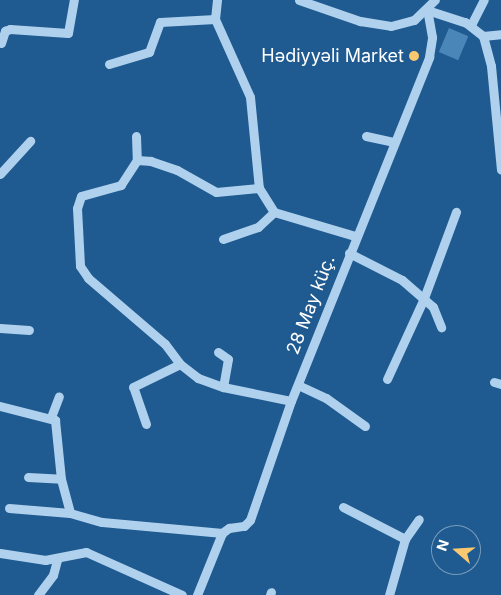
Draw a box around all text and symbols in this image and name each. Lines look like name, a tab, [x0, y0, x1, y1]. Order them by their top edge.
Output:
place label: Hədiyyəli Market	[261, 45, 404, 67]
marker: Hədiyyəli Market	[408, 50, 420, 62]
street label: 28 May küç.	[282, 252, 340, 358]
north arrow	[431, 525, 481, 575]
text: N	[433, 537, 452, 553]

